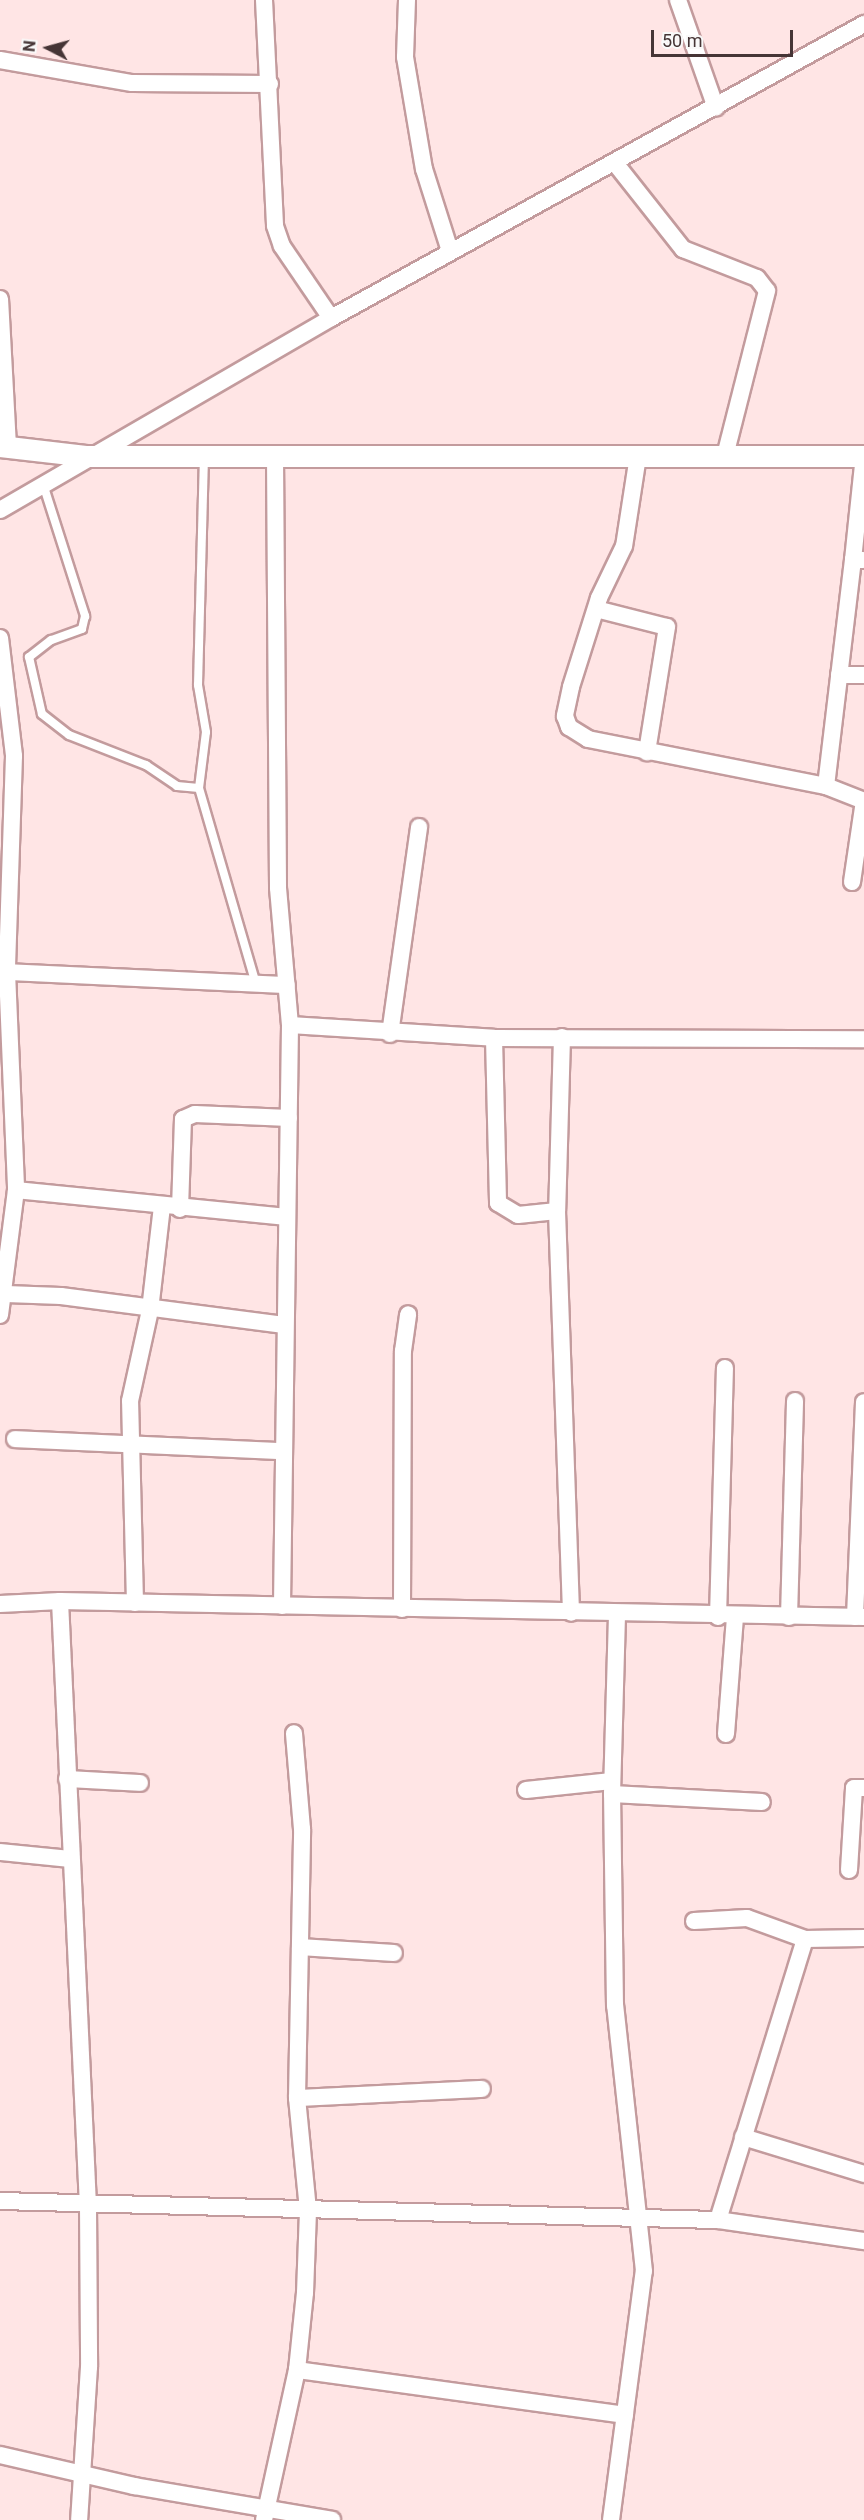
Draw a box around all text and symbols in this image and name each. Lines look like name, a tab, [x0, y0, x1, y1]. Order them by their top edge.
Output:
north arrow	[18, 18, 78, 78]
scale bar	[654, 18, 796, 56]
text: 50 m	[662, 30, 702, 51]
text: N	[20, 39, 40, 53]

